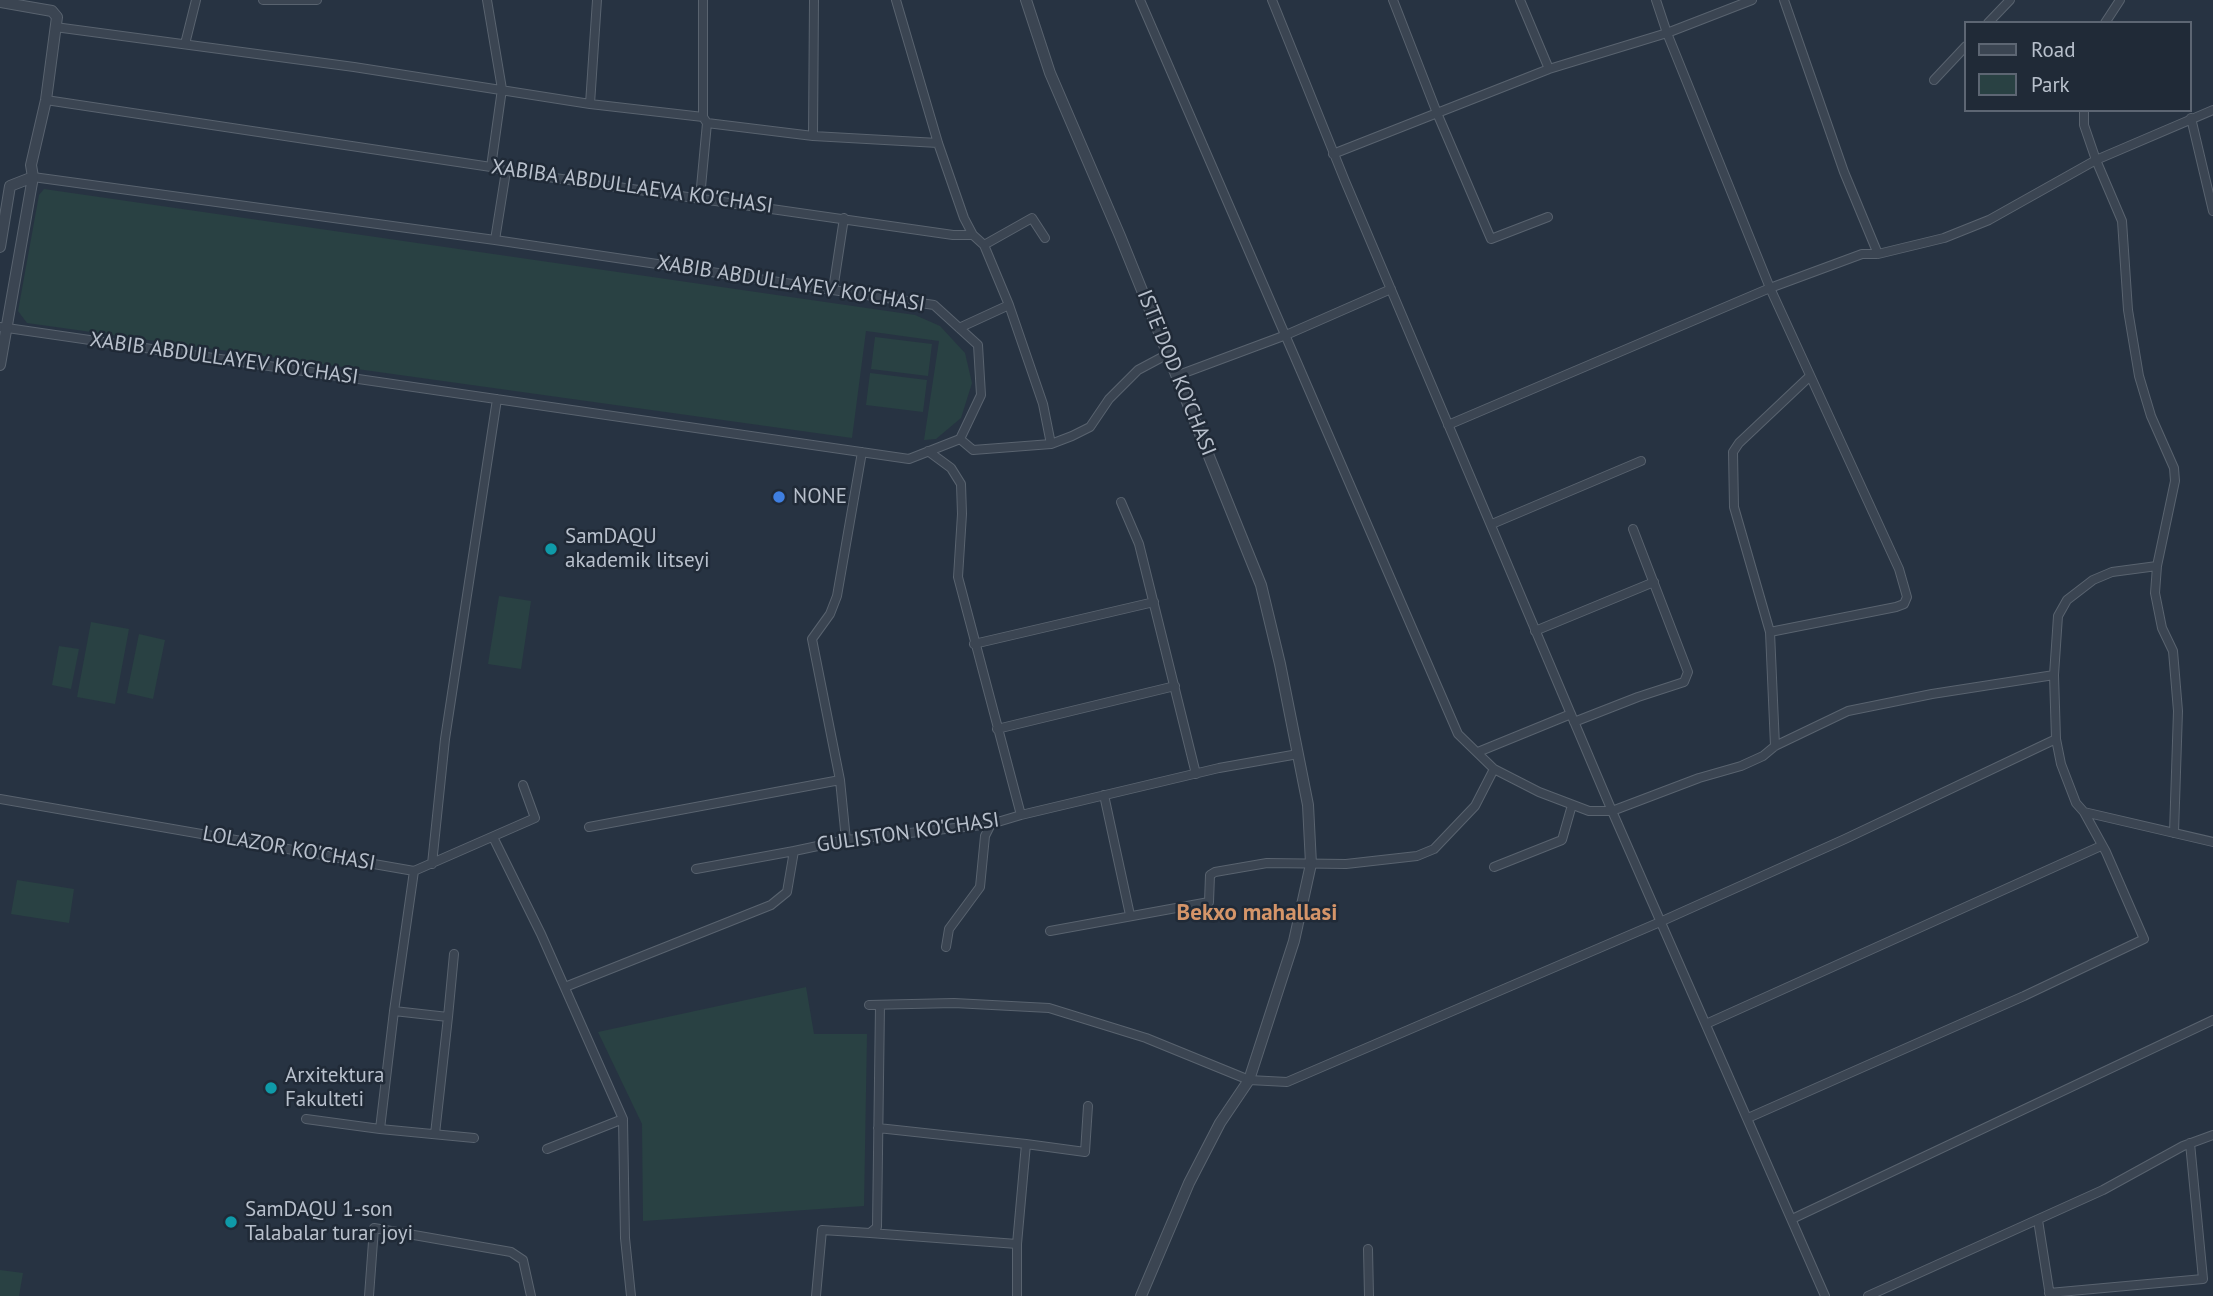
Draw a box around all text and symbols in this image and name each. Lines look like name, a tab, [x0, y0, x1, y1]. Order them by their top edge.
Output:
legend	[1965, 21, 2192, 112]
text: Road	[2031, 36, 2075, 63]
text: Park	[2031, 71, 2070, 98]
street label: XABIBA ABDULLAEVA KO'CHASI	[490, 155, 774, 219]
street label: XABIB ABDULLAYEV KO'CHASI	[655, 250, 927, 318]
street label: ISTE'DOD KO'CHASI	[1131, 286, 1221, 460]
street label: XABIB ABDULLAYEV KO'CHASI	[88, 328, 360, 390]
place label: NONE	[793, 484, 847, 510]
marker: NONE	[771, 489, 787, 505]
place label: SamDAQU akademik litseyi	[565, 524, 710, 574]
marker: SamDAQU akademik litseyi	[543, 541, 559, 557]
street label: GULISTON KO'CHASI	[815, 808, 1001, 858]
street label: LOLAZOR KO'CHASI	[201, 821, 377, 877]
district label: Bekxo mahallasi	[1177, 899, 1337, 927]
place label: Arxitektura Fakulteti	[285, 1063, 384, 1113]
marker: Arxitektura Fakulteti	[263, 1080, 279, 1096]
place label: SamDAQU 1-son Talabalar turar joyi	[245, 1197, 413, 1247]
marker: SamDAQU 1-son Talabalar turar joyi	[223, 1214, 239, 1230]

